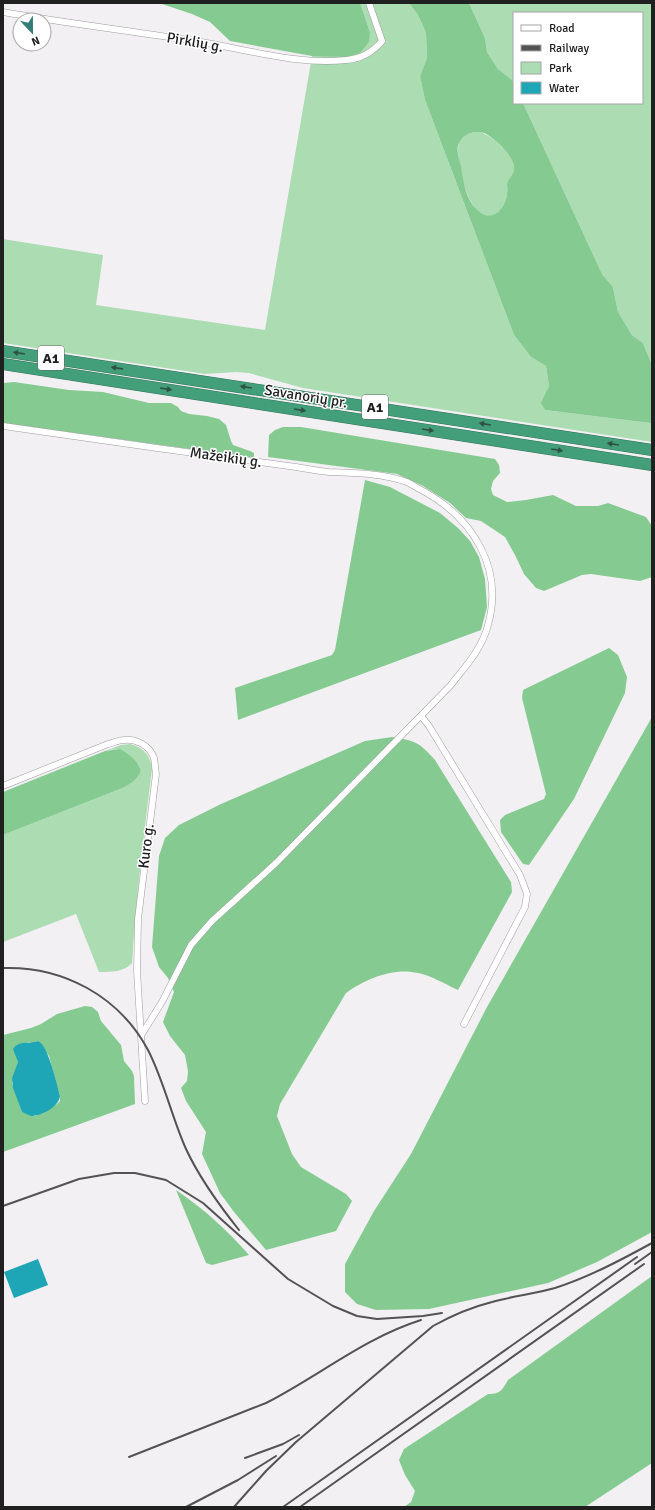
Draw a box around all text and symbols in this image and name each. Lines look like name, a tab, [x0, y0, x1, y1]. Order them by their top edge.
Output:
north arrow	[12, 12, 52, 52]
legend	[513, 12, 643, 104]
text: Road	[549, 21, 575, 36]
street label: Pirklių g.	[165, 28, 225, 56]
text: N	[30, 33, 42, 48]
text: Railway	[549, 41, 589, 56]
text: Park	[549, 61, 572, 76]
text: Water	[549, 81, 580, 96]
road number: A1	[38, 346, 64, 370]
one-way arrow	[13, 350, 25, 356]
one-way arrow	[111, 365, 123, 371]
street label: Savanorių pr.	[263, 381, 349, 411]
one-way arrow	[240, 384, 252, 390]
one-way arrow	[160, 386, 172, 392]
road number: A1	[362, 395, 388, 419]
one-way arrow	[294, 407, 306, 413]
one-way arrow	[479, 421, 491, 427]
one-way arrow	[422, 427, 434, 433]
one-way arrow	[607, 441, 620, 447]
street label: Mažeikių g.	[189, 443, 263, 471]
one-way arrow	[550, 447, 563, 453]
street label: Kuro g.	[134, 822, 158, 869]

